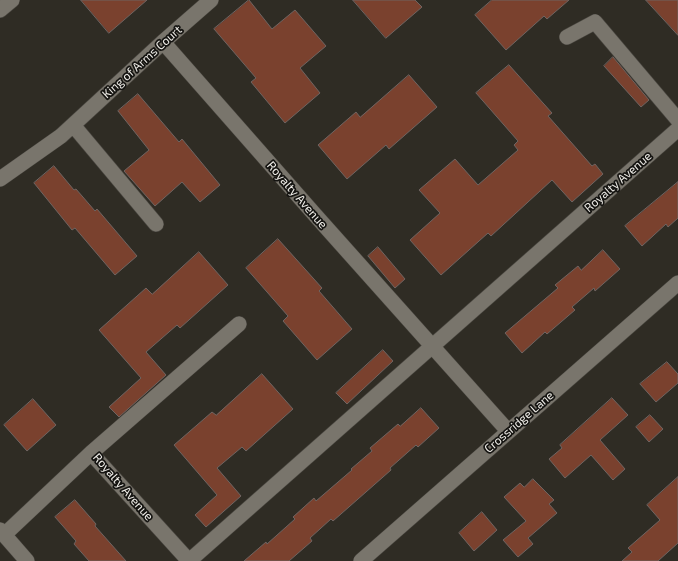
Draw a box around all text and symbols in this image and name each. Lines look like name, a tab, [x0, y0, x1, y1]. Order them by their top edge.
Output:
street label: King of Arms Court	[99, 23, 185, 101]
street label: Royalty Avenue	[581, 149, 655, 215]
street label: Royalty Avenue	[264, 158, 330, 232]
street label: Crossridge Lane	[481, 388, 557, 456]
street label: Royalty Avenue	[90, 450, 156, 524]

